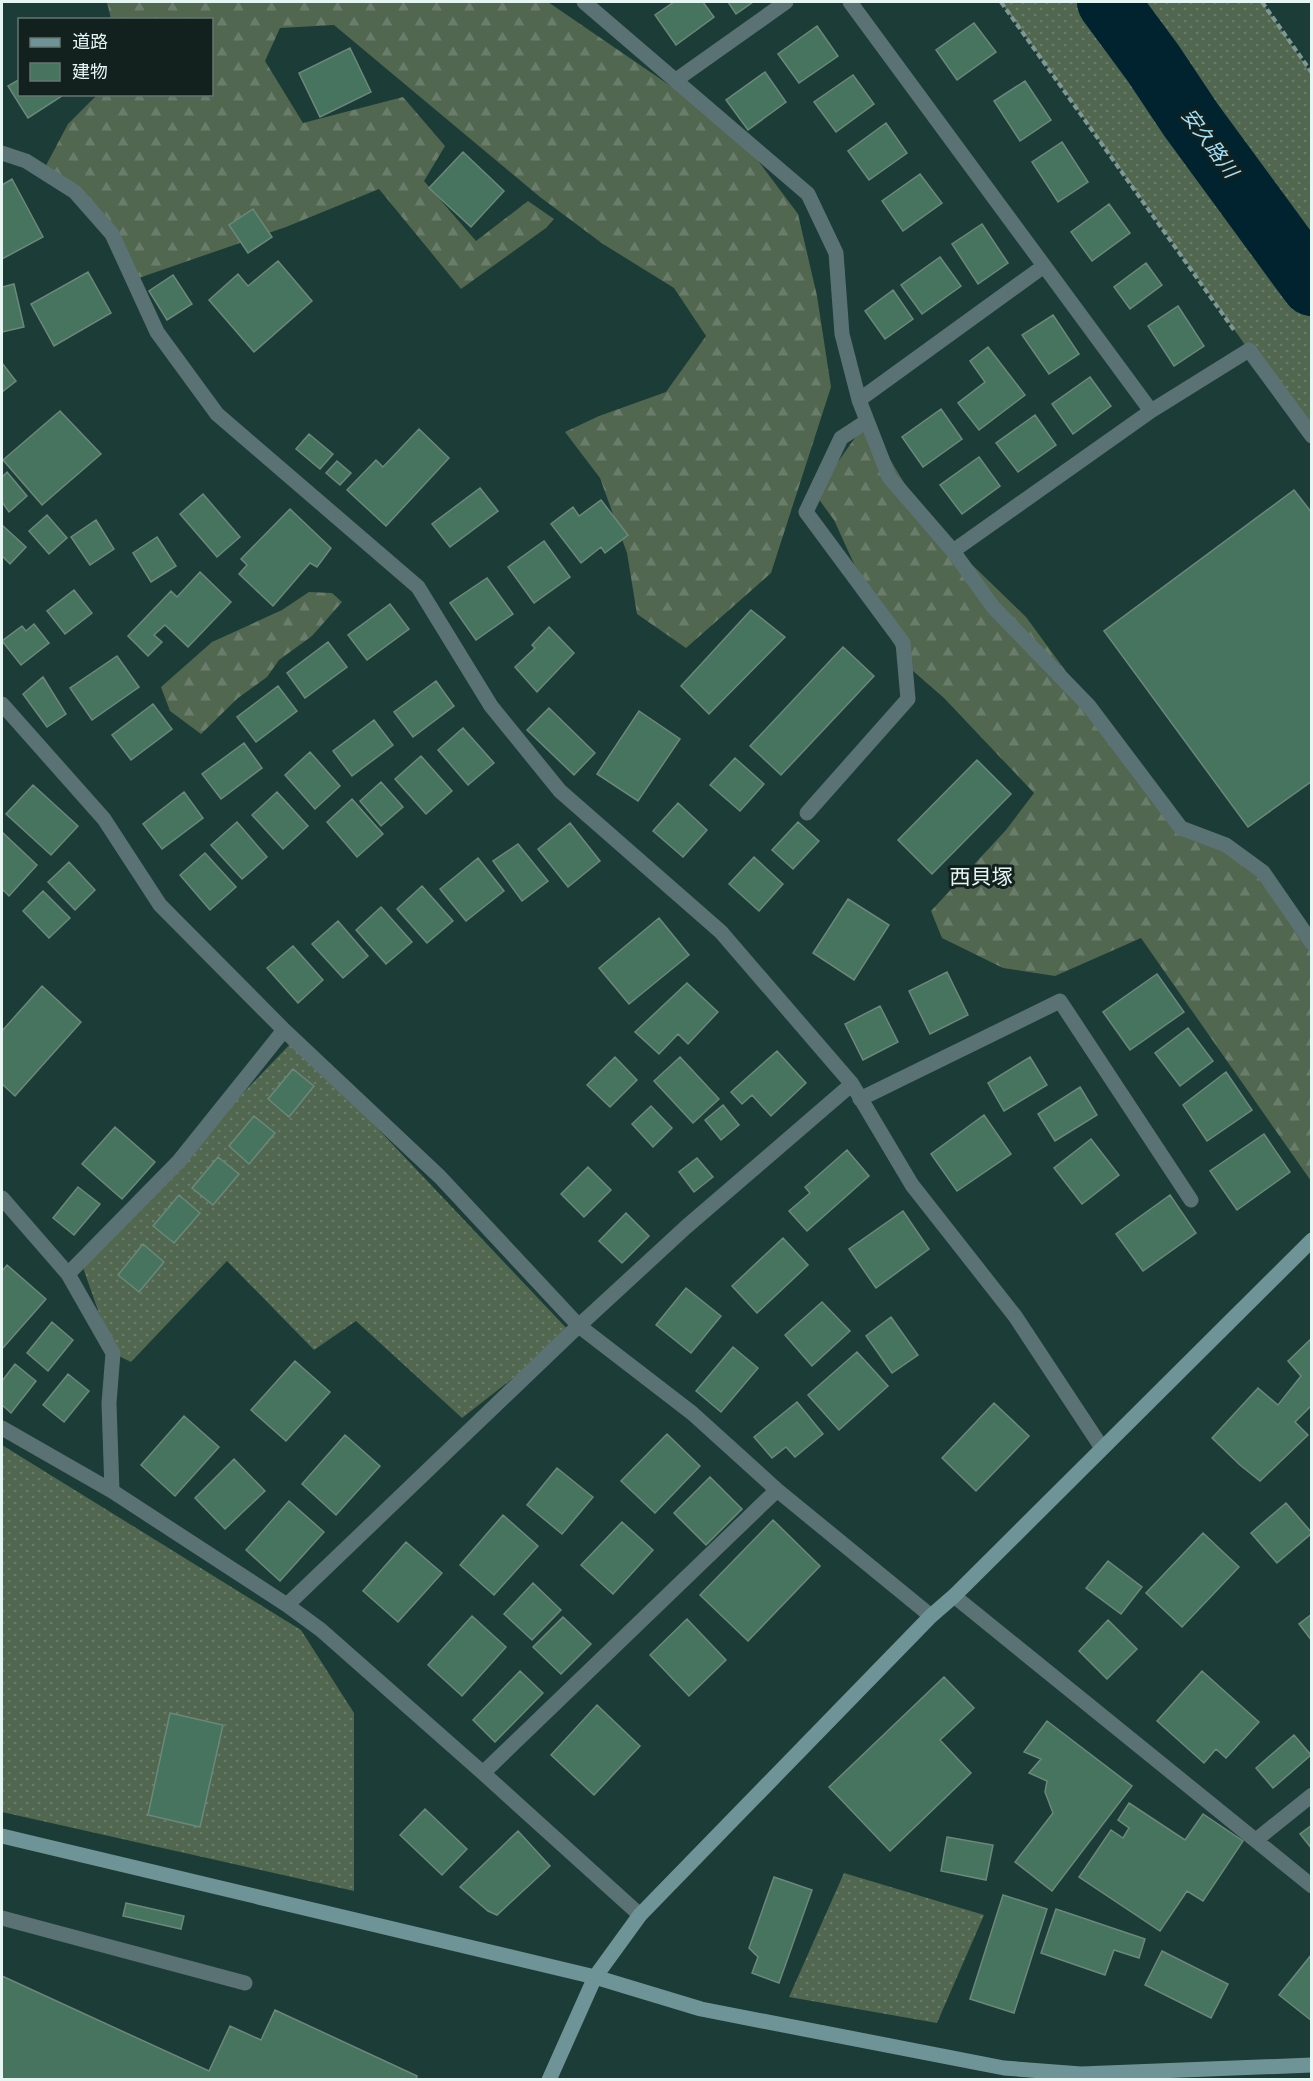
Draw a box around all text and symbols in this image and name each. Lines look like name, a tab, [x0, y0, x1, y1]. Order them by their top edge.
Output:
legend	[18, 18, 213, 96]
text: 道路	[72, 31, 108, 53]
text: 建物	[72, 61, 108, 83]
water label: 安久路川	[1177, 104, 1244, 184]
district label: 西貝塚	[950, 864, 1013, 890]

